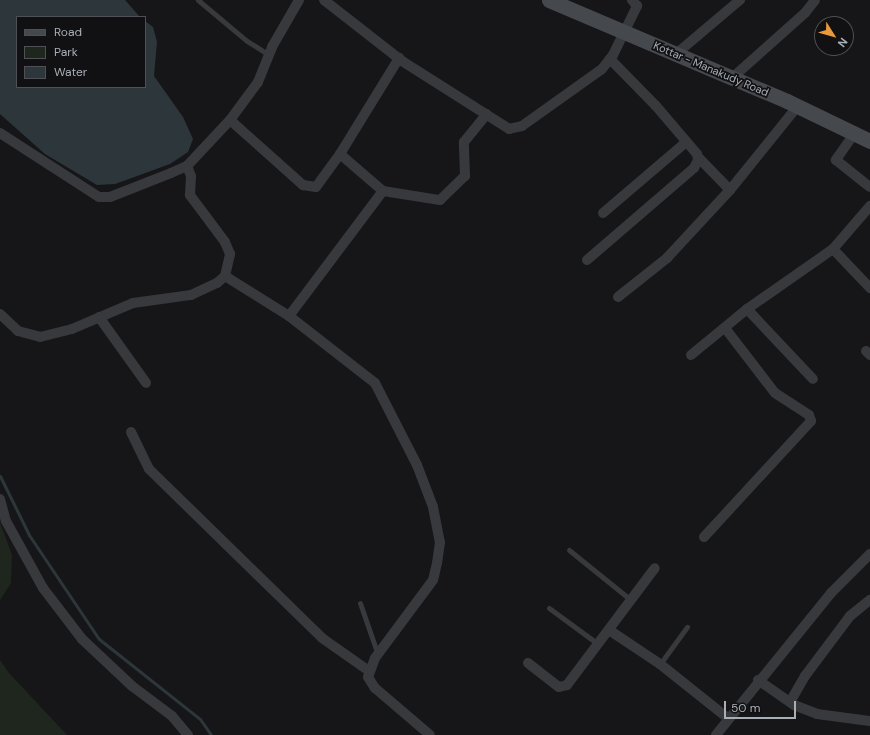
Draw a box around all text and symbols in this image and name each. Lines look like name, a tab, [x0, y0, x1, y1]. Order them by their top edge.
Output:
legend	[16, 16, 146, 88]
north arrow	[814, 16, 854, 56]
text: Road	[54, 24, 82, 40]
text: N	[835, 35, 851, 50]
street label: Kottar - Manakudy Road	[651, 39, 771, 99]
text: Park	[54, 44, 78, 60]
text: Water	[54, 64, 87, 80]
scale bar	[726, 693, 798, 719]
text: 50 m	[731, 700, 760, 716]

